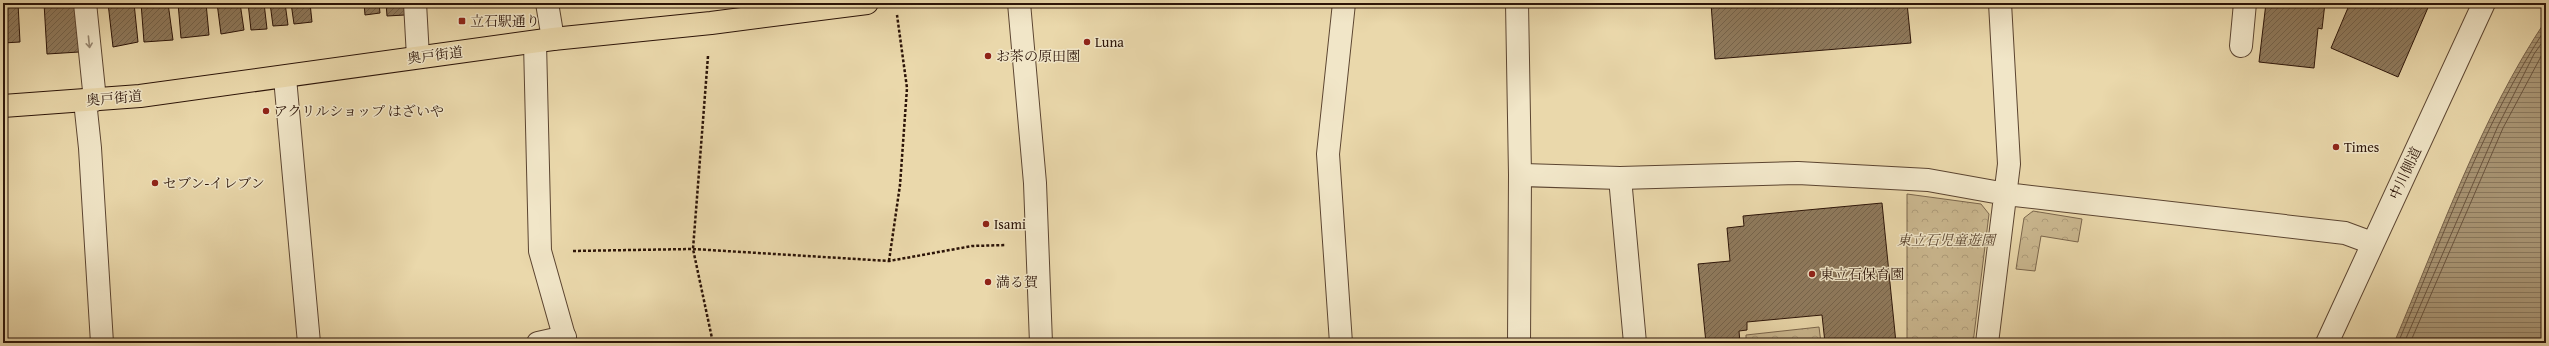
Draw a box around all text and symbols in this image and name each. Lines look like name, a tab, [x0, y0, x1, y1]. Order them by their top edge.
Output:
place label: 立石駅通り	[470, 11, 540, 31]
marker: 立石駅通り	[457, 16, 467, 26]
place label: Luna	[1095, 32, 1124, 52]
one-way arrow	[85, 35, 93, 48]
marker: Luna	[1082, 37, 1092, 47]
street label: 奥戸街道	[406, 42, 464, 68]
place label: お茶の原田園	[996, 46, 1080, 66]
marker: お茶の原田園	[983, 51, 993, 61]
street label: 奥戸街道	[85, 86, 143, 110]
place label: アクリルショップ はざいや	[274, 101, 444, 121]
marker: アクリルショップ はざいや	[261, 106, 271, 116]
place label: Times	[2344, 137, 2379, 157]
marker: Times	[2331, 142, 2341, 152]
street label: 中川側道	[2384, 143, 2426, 203]
place label: セブン-イレブン	[163, 173, 265, 193]
marker: セブン-イレブン	[150, 178, 160, 188]
place label: Isami	[994, 214, 1026, 234]
marker: Isami	[981, 219, 991, 229]
park label: 東立石児童遊園	[1897, 230, 1997, 250]
place label: 東立石保育園	[1820, 264, 1904, 284]
marker: 東立石保育園	[1807, 269, 1817, 279]
place label: 満る賀	[996, 272, 1038, 292]
marker: 満る賀	[983, 277, 993, 287]

